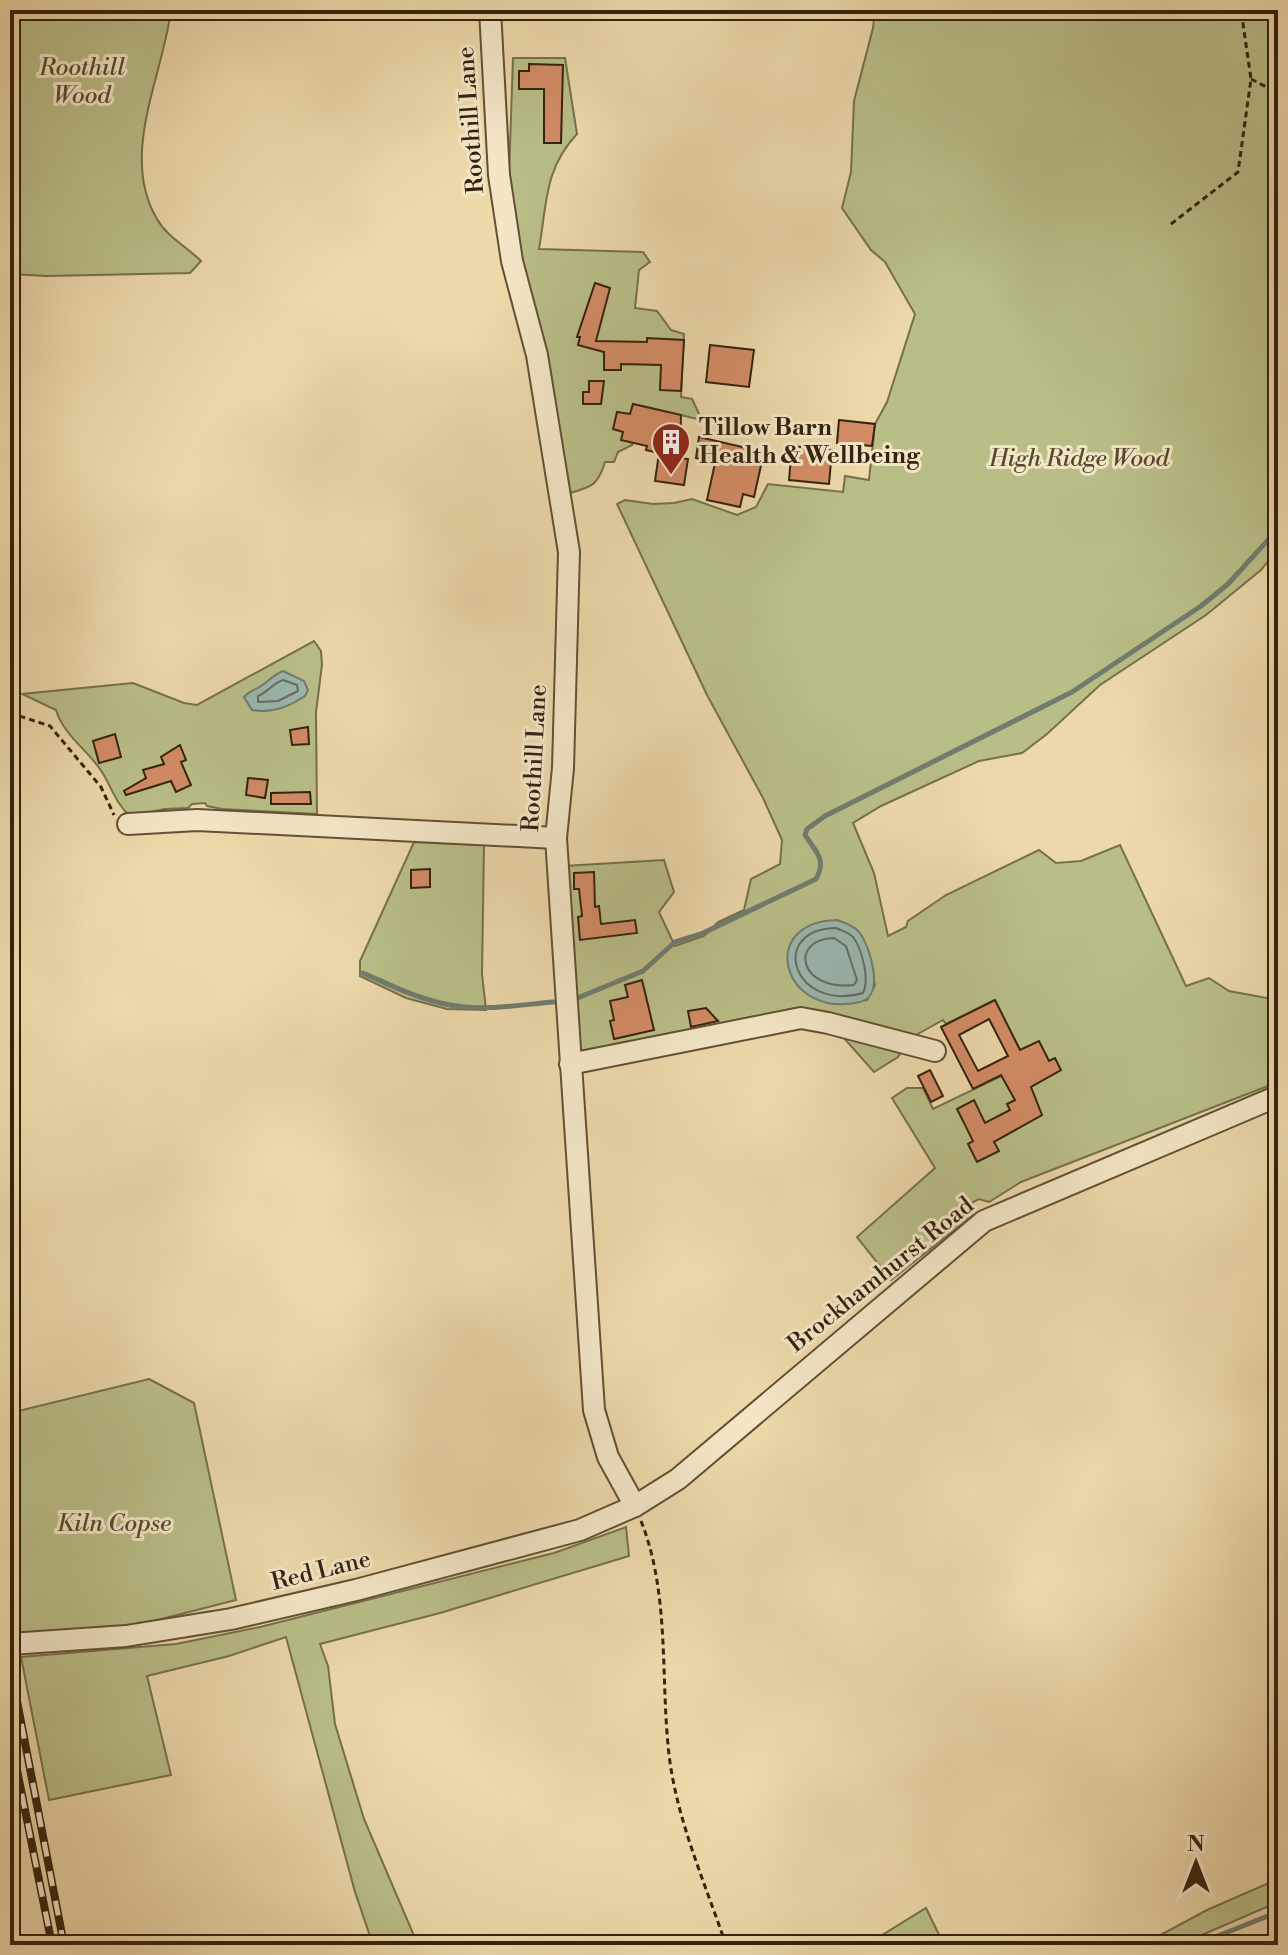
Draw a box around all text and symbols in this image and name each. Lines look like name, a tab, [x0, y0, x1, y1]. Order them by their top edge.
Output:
street label: Roothill Lane	[451, 45, 491, 195]
park label: Roothill Wood	[38, 53, 125, 111]
place label: Tillow Barn Health & Wellbeing	[699, 413, 921, 471]
building icon: Tillow Barn Health & Wellbeing	[650, 421, 692, 476]
park label: High Ridge Wood	[988, 444, 1171, 474]
street label: Roothill Lane	[516, 683, 554, 833]
street label: Brockhamhurst Road	[781, 1191, 980, 1360]
park label: Kiln Copse	[57, 1509, 171, 1539]
street label: Red Lane	[268, 1544, 374, 1598]
north arrow	[1156, 1823, 1236, 1903]
text: N	[1187, 1831, 1205, 1858]

